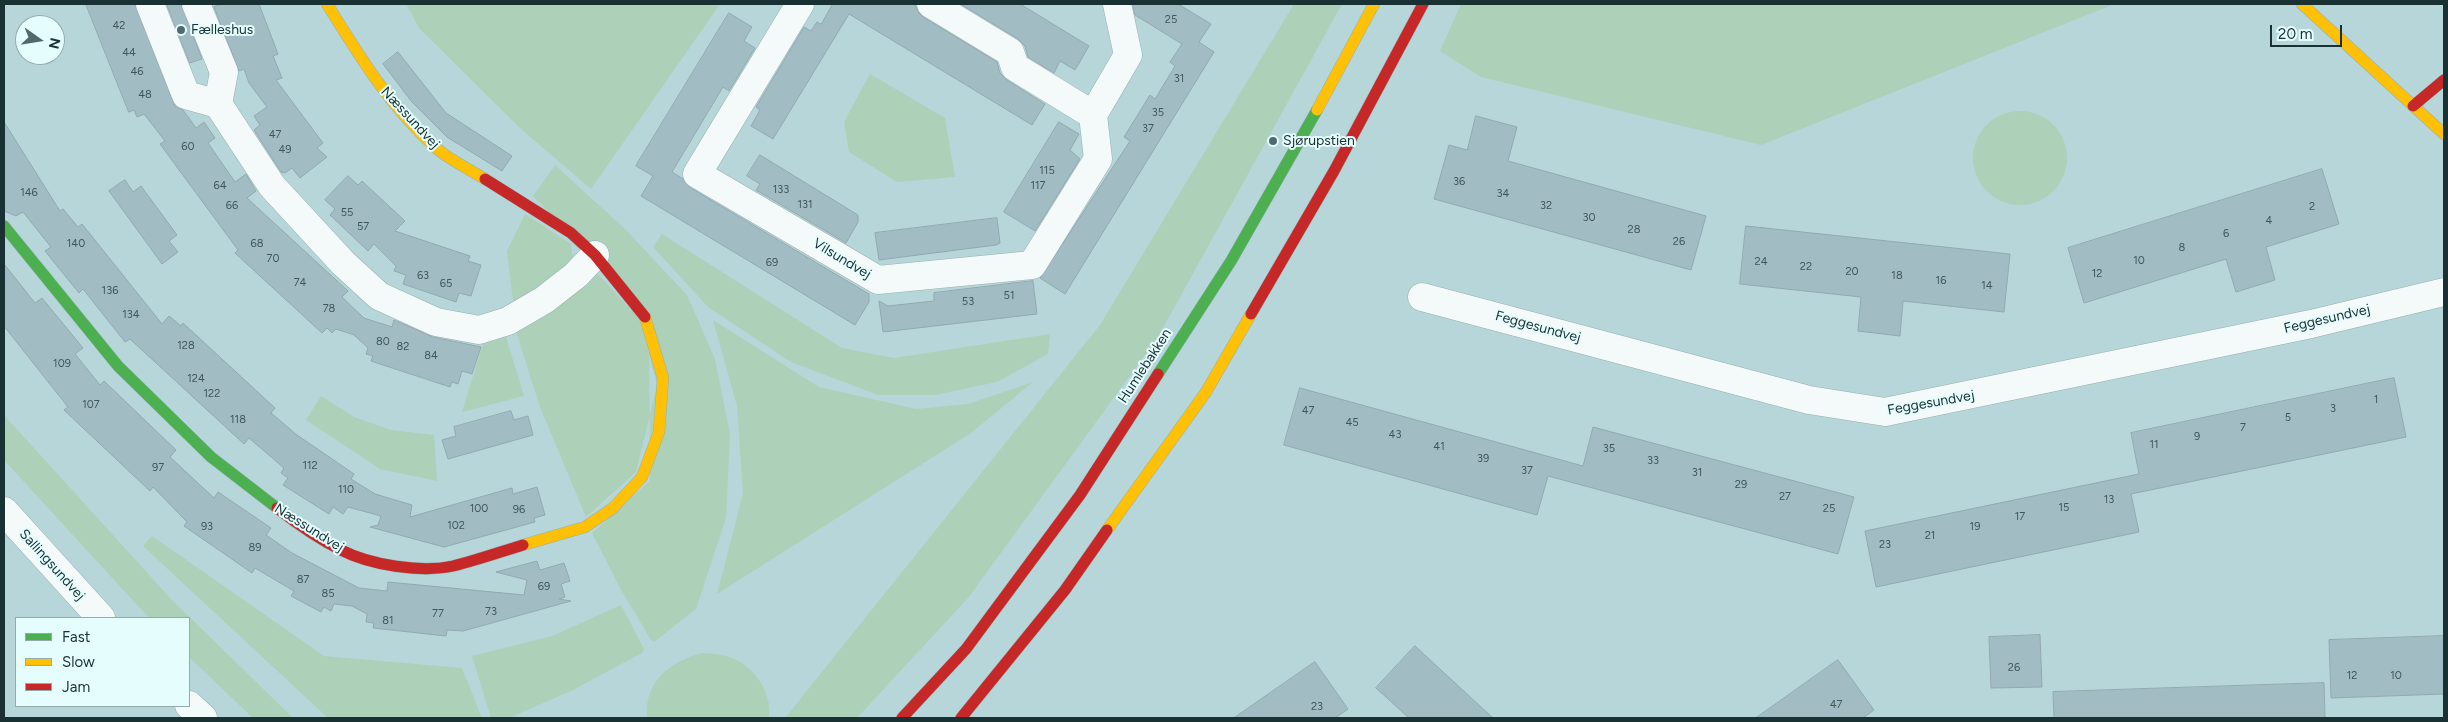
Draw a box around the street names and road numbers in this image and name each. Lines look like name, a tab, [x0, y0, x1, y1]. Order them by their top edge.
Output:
street label: Næssundvej	[377, 84, 443, 152]
street label: Vilsundvej	[810, 235, 874, 283]
street label: Feggesundvej	[2282, 301, 2372, 337]
street label: Feggesundvej	[1493, 307, 1583, 347]
street label: Humlebakken	[1115, 326, 1175, 406]
street label: Feggesundvej	[1886, 387, 1976, 419]
street label: Næssundvej	[271, 500, 347, 556]
street label: Sallingsundvej	[16, 526, 88, 604]

